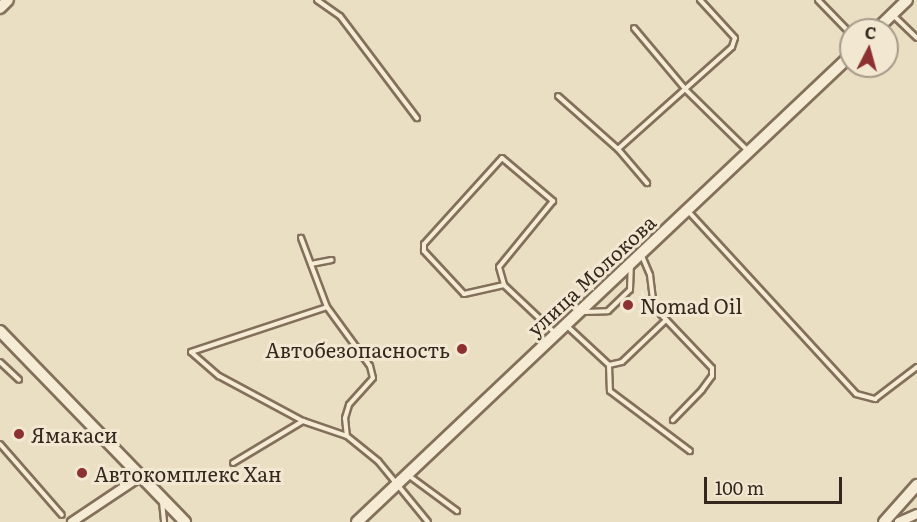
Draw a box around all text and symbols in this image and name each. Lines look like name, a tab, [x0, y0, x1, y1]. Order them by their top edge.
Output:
north arrow	[839, 18, 899, 78]
text: С	[864, 20, 878, 45]
street label: улица Молокова	[522, 209, 660, 341]
place label: Nomad Oil	[640, 293, 742, 317]
marker: Nomad Oil	[621, 298, 635, 312]
place label: Автобезопасность	[265, 337, 450, 361]
marker: Автобезопасность	[455, 342, 469, 356]
place label: Ямакаси	[31, 422, 118, 446]
marker: Ямакаси	[12, 427, 26, 441]
place label: Автокомплекс Хан	[94, 461, 282, 485]
scale bar	[707, 465, 845, 503]
marker: Автокомплекс Хан	[75, 466, 89, 480]
text: 100 m	[715, 474, 764, 501]

